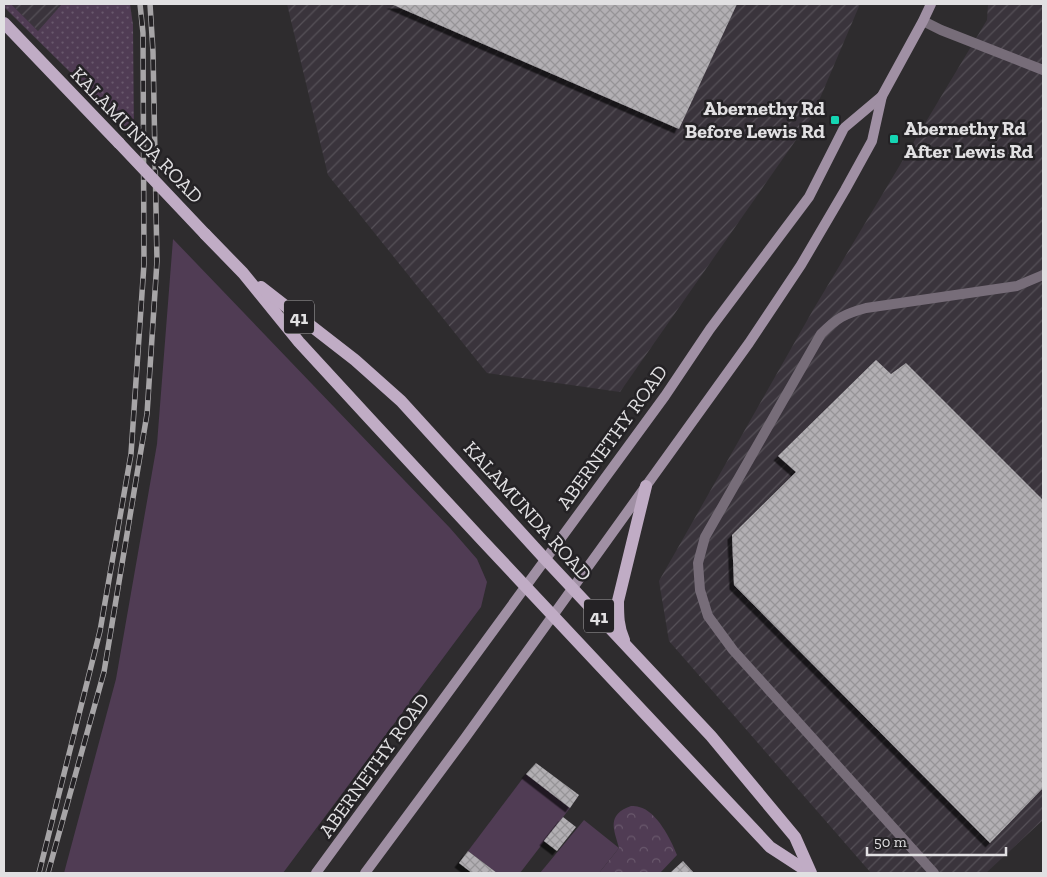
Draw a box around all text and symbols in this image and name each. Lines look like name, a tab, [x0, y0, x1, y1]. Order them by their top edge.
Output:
street label: KALAMUNDA ROAD	[66, 62, 208, 208]
place label: Abernethy Rd Before Lewis Rd	[685, 96, 826, 143]
marker: Abernethy Rd Before Lewis Rd	[829, 114, 841, 126]
place label: Abernethy Rd After Lewis Rd	[904, 116, 1034, 163]
marker: Abernethy Rd After Lewis Rd	[888, 133, 900, 145]
road number: 41	[284, 300, 314, 334]
street label: ABERNETHY ROAD	[552, 360, 672, 514]
street label: KALAMUNDA ROAD	[459, 436, 597, 586]
road number: 41	[584, 600, 614, 632]
street label: ABERNETHY ROAD	[314, 688, 434, 842]
scale bar	[867, 824, 1006, 856]
text: 50 m	[874, 833, 907, 851]

